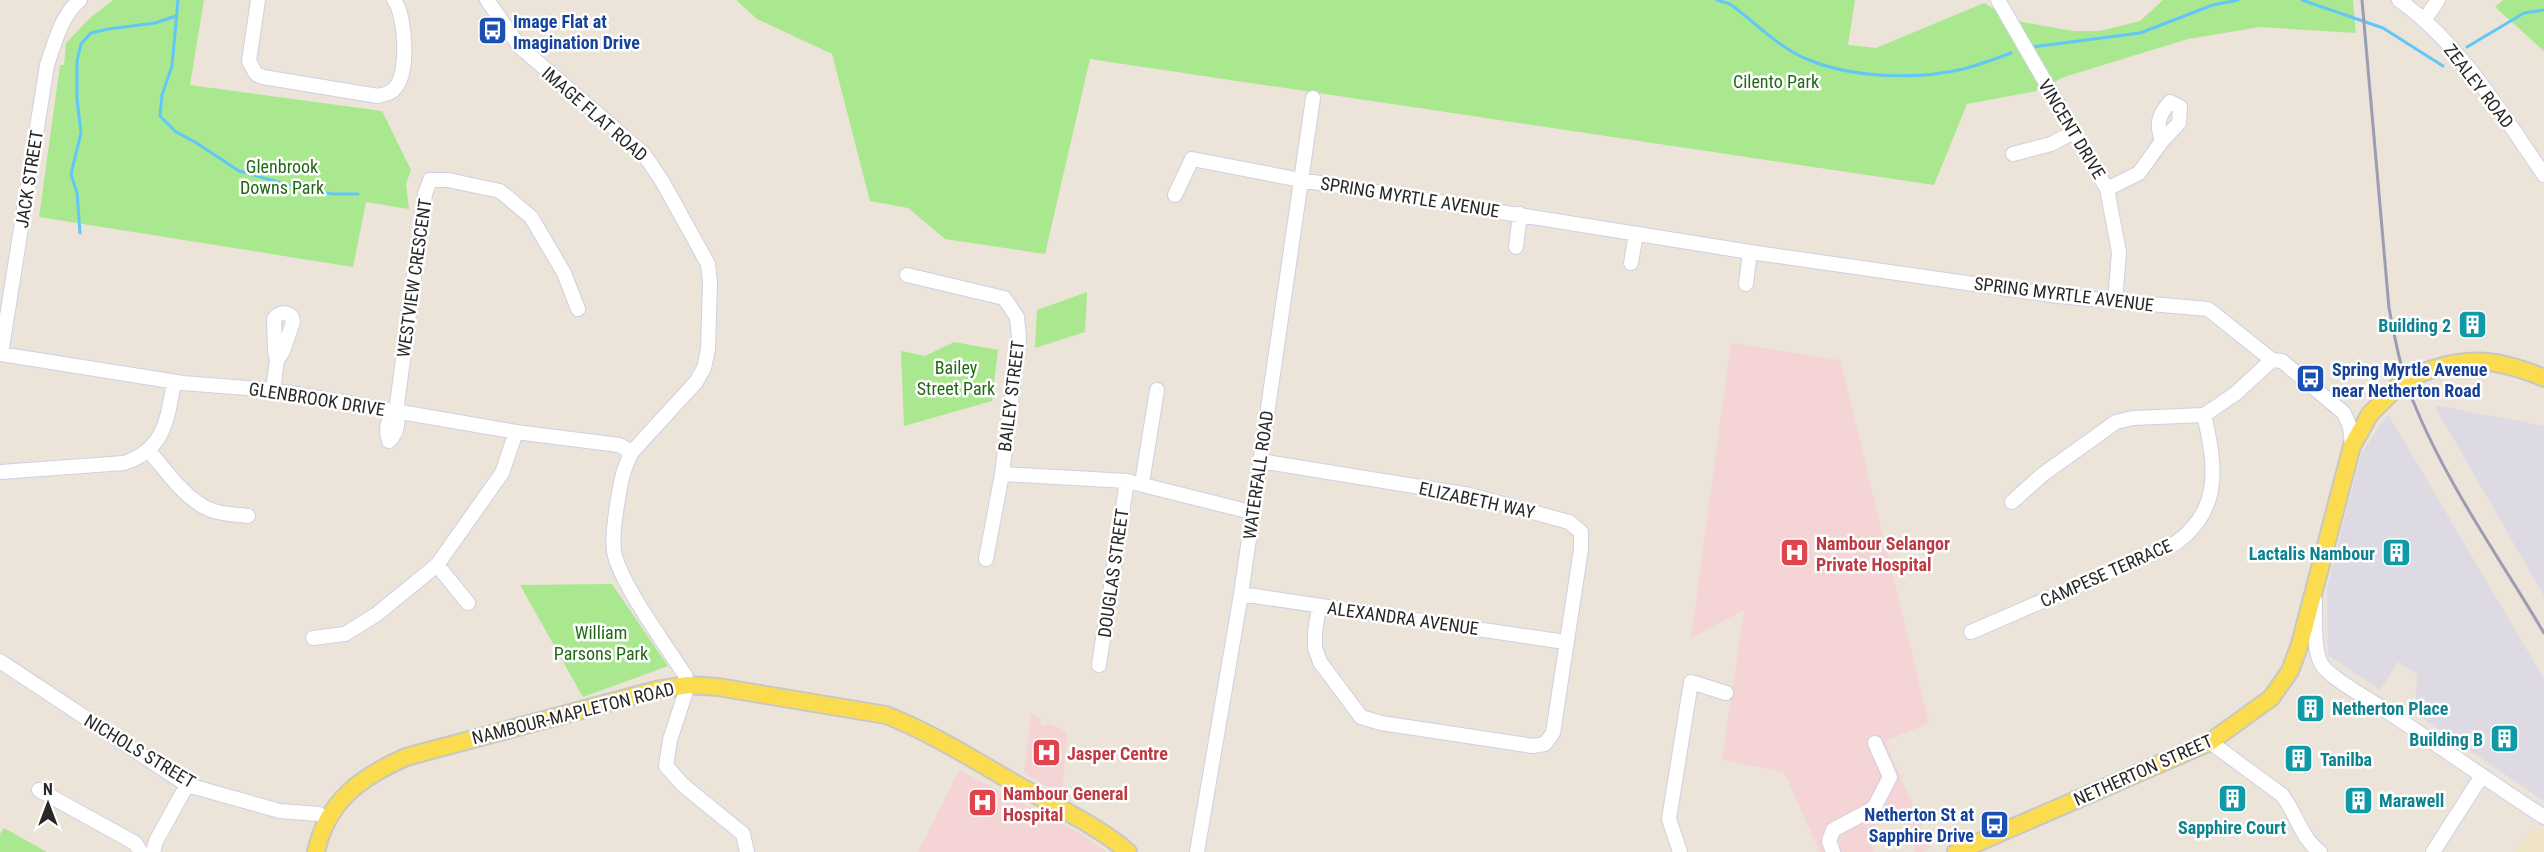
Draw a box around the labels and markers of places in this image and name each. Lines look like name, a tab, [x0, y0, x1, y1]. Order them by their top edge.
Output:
place label: Image Flat at Imagination Drive	[513, 11, 640, 53]
bus stop icon: Image Flat at Imagination Drive	[476, 15, 508, 47]
building icon: Building 2	[2456, 309, 2488, 341]
place label: Building 2	[2378, 315, 2451, 336]
place label: Spring Myrtle Avenue near Netherton Road	[2332, 359, 2488, 401]
bus stop icon: Spring Myrtle Avenue near Netherton Road	[2295, 363, 2327, 395]
place label: Nambour Selangor Private Hospital	[1816, 533, 1950, 575]
hospital icon: Nambour Selangor Private Hospital	[1779, 537, 1811, 569]
building icon: Lactalis Nambour	[2380, 537, 2412, 569]
place label: Lactalis Nambour	[2249, 543, 2375, 564]
building icon: Netherton Place	[2295, 692, 2327, 724]
place label: Netherton Place	[2332, 698, 2449, 719]
building icon: Building B	[2488, 723, 2520, 755]
place label: Building B	[2409, 729, 2483, 750]
hospital icon: Jasper Centre	[1030, 737, 1062, 769]
place label: Jasper Centre	[1067, 743, 1168, 764]
building icon: Tanilba	[2283, 743, 2315, 775]
place label: Tanilba	[2320, 749, 2372, 770]
building icon: Sapphire Court	[2216, 782, 2248, 814]
place label: Nambour General Hospital	[1003, 783, 1128, 825]
building icon: Marawell	[2342, 784, 2374, 816]
hospital icon: Nambour General Hospital	[966, 787, 998, 819]
place label: Marawell	[2379, 790, 2444, 811]
place label: Netherton St at Sapphire Drive	[1864, 804, 1974, 846]
bus stop icon: Netherton St at Sapphire Drive	[1979, 808, 2011, 840]
place label: Sapphire Court	[2178, 817, 2286, 838]

